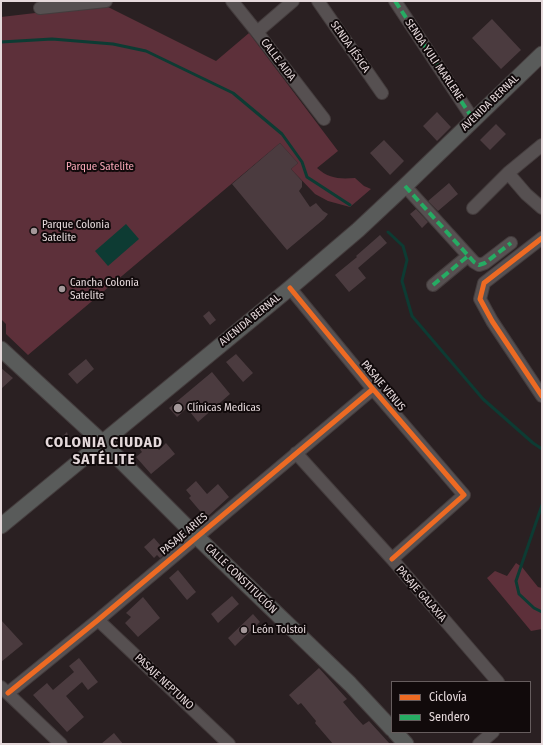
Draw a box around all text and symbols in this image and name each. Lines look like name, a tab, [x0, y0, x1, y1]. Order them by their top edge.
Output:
street label: SENDA YULI MARLENE	[402, 17, 466, 103]
street label: SENDA JÉSICA	[327, 19, 373, 75]
street label: CALLE AIDA	[258, 36, 298, 84]
street label: AVENIDA BERNAL	[458, 72, 522, 134]
park label: Parque Satelite	[66, 160, 134, 174]
place label: Parque Colonia Satelite	[42, 218, 110, 244]
marker: Parque Colonia Satelite	[29, 226, 39, 236]
place label: Cancha Colonia Satelite	[70, 276, 139, 302]
marker: Cancha Colonia Satelite	[57, 284, 67, 294]
street label: AVENIDA BERNAL	[217, 291, 283, 349]
street label: PASAJE VENUS	[358, 358, 408, 414]
place label: Clínicas Medicas	[187, 401, 260, 415]
marker: Clínicas Medicas	[172, 402, 184, 414]
district label: COLONIA CIUDAD SATÉLITE	[45, 434, 163, 469]
street label: PASAJE ARIES	[158, 510, 210, 558]
street label: CALLE CONSTITUCIÓN	[202, 541, 280, 617]
street label: PASAJE GALAXIA	[393, 563, 449, 625]
place label: León Tolstoi	[252, 623, 306, 637]
marker: León Tolstoi	[239, 625, 249, 635]
street label: PASAJE NEPTUNO	[132, 651, 196, 713]
legend	[391, 681, 531, 733]
text: Ciclovía	[429, 690, 467, 704]
text: Sendero	[429, 710, 470, 724]

